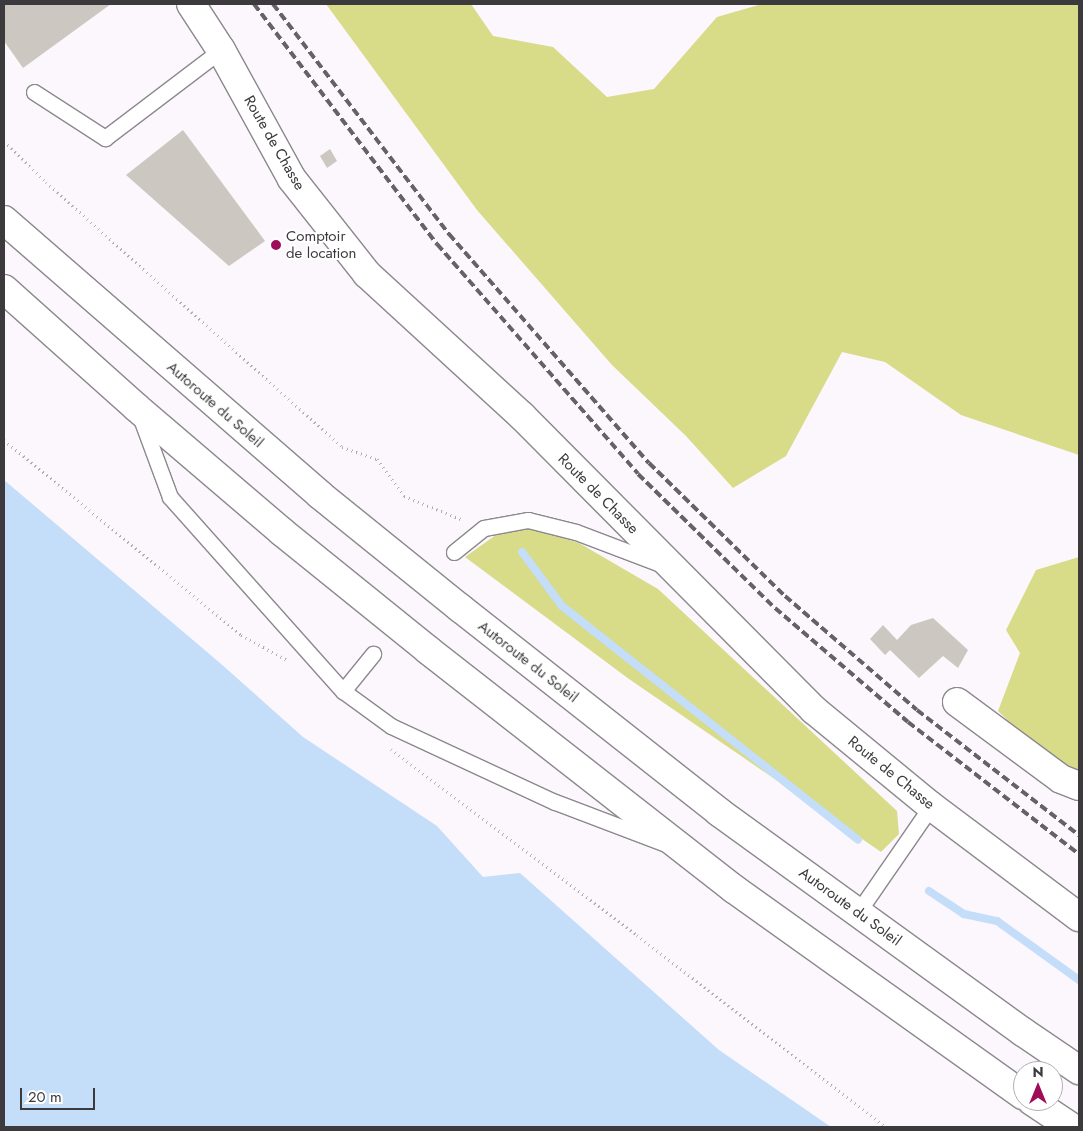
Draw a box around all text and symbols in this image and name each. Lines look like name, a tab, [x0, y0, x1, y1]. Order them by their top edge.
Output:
street label: Route de Chasse	[240, 92, 308, 194]
place label: Comptoir de location	[286, 227, 356, 262]
marker: Comptoir de location	[270, 239, 282, 251]
street label: Autoroute du Soleil	[163, 358, 267, 452]
street label: Route de Chasse	[554, 450, 642, 538]
street label: Autoroute du Soleil	[474, 617, 582, 707]
street label: Route de Chasse	[844, 733, 938, 813]
street label: Autoroute du Soleil	[795, 864, 905, 950]
north arrow	[1013, 1061, 1063, 1111]
text: N	[1032, 1062, 1044, 1082]
scale bar	[22, 1078, 98, 1110]
text: 20 m	[28, 1086, 62, 1108]

